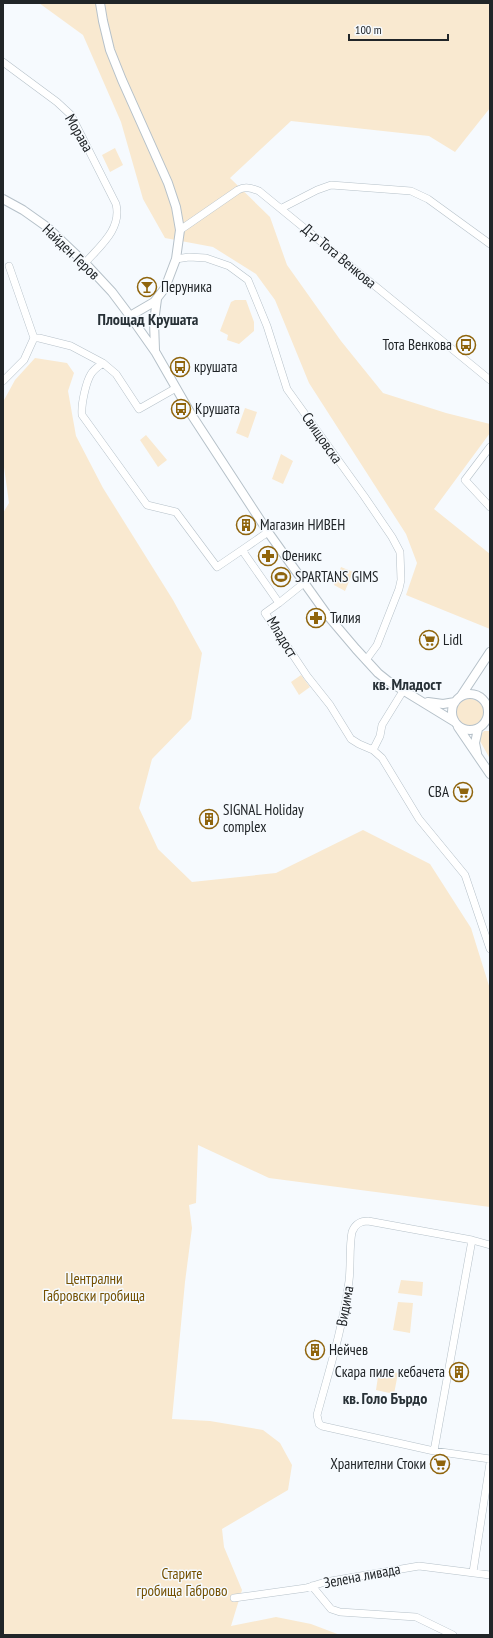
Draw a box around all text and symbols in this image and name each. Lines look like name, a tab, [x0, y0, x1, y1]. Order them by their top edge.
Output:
scale bar	[349, 16, 448, 42]
text: 100 m	[355, 22, 382, 37]
street label: Морава	[61, 110, 98, 155]
street label: Д-р Тота Венкова	[298, 219, 380, 292]
street label: Найден Геров	[39, 220, 104, 284]
bar icon: Перуника	[136, 276, 158, 298]
place label: Перуника	[161, 277, 212, 296]
district label: Площад Крушата	[98, 309, 199, 329]
bus stop icon: Тота Венкова	[455, 334, 477, 356]
place label: Тота Венкова	[383, 335, 452, 354]
bus stop icon: крушата	[169, 356, 191, 378]
place label: крушата	[194, 357, 238, 376]
bus stop icon: Крушата	[170, 398, 192, 420]
place label: Крушата	[195, 399, 240, 418]
street label: Свищовска	[298, 408, 347, 467]
building icon: Магазин НИВЕН	[235, 514, 257, 536]
place label: Магазин НИВЕН	[260, 515, 345, 534]
pharmacy icon: Феникс	[257, 545, 279, 567]
place label: Феникс	[282, 546, 322, 565]
sports icon: SPARTANS GIMS	[270, 566, 292, 588]
place label: SPARTANS GIMS	[295, 567, 378, 586]
pharmacy icon: Тилия	[305, 607, 327, 629]
place label: Тилия	[330, 608, 361, 627]
street label: Младост	[263, 613, 302, 661]
supermarket icon: Lidl	[418, 629, 440, 651]
place label: Lidl	[443, 630, 463, 649]
district label: кв. Младост	[373, 674, 442, 694]
supermarket icon: CBA	[452, 781, 474, 803]
place label: CBA	[428, 782, 450, 801]
place label: SIGNAL Holiday complex	[223, 800, 304, 836]
building icon: SIGNAL Holiday complex	[198, 808, 220, 830]
park label: Централни Габровски гробища	[43, 1269, 145, 1305]
street label: Видима	[332, 1284, 357, 1328]
building icon: Нейчев	[304, 1339, 326, 1361]
place label: Нейчев	[329, 1340, 368, 1359]
building icon: Скара пиле кебачета	[448, 1361, 470, 1383]
place label: Скара пиле кебачета	[335, 1362, 445, 1381]
district label: кв. Голо Бърдо	[343, 1388, 427, 1408]
supermarket icon: Хранителни Стоки	[429, 1453, 451, 1475]
place label: Хранителни Стоки	[330, 1454, 426, 1473]
street label: Зелена ливада	[322, 1559, 402, 1592]
park label: Старите гробища Габрово	[137, 1564, 227, 1600]

